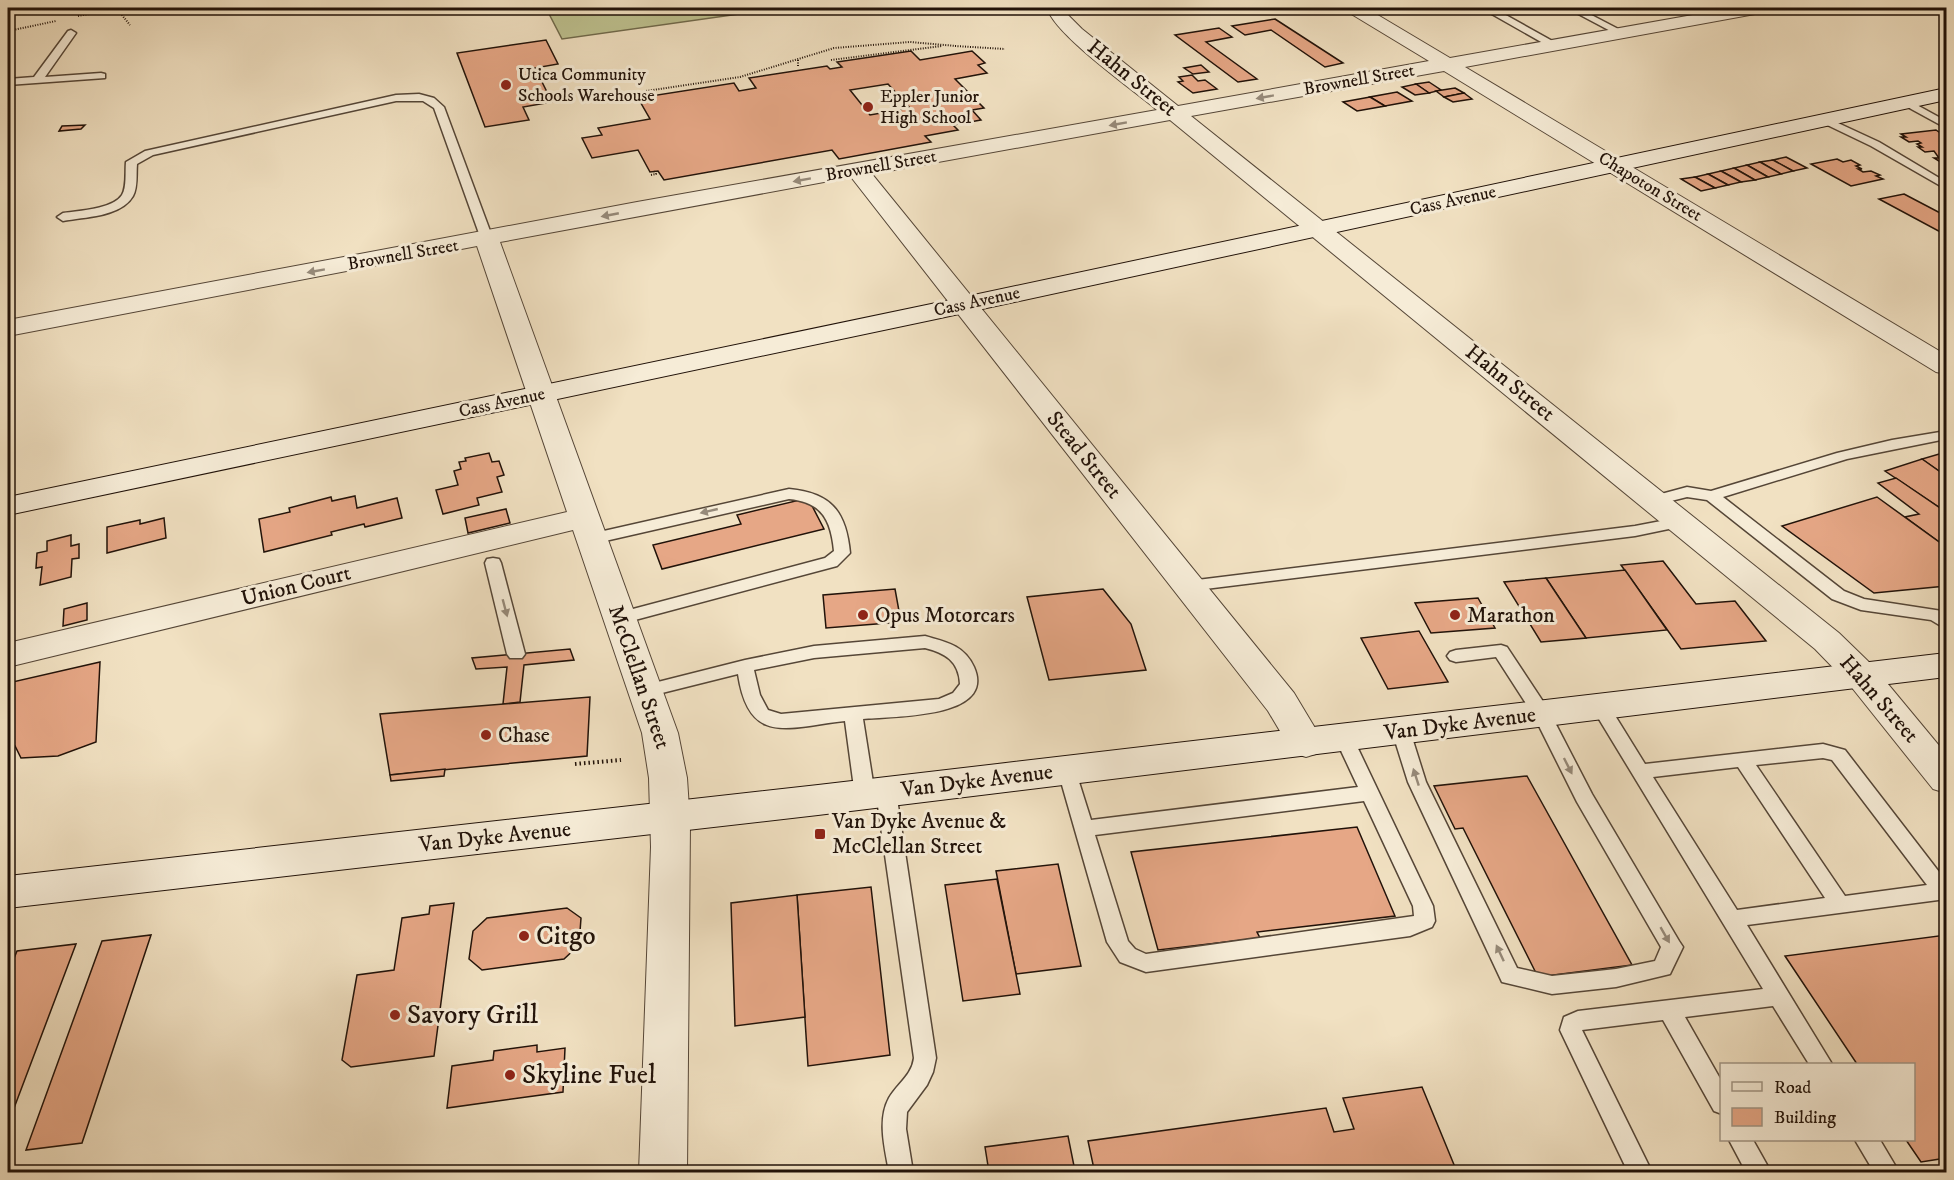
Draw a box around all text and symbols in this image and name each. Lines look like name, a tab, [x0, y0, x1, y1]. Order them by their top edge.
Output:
street label: Hahn Street	[1082, 34, 1182, 122]
street label: Brownell Street	[1302, 59, 1416, 101]
place label: Utica Community Schools Warehouse	[518, 64, 655, 107]
marker: Utica Community Schools Warehouse	[499, 78, 513, 92]
place label: Eppler Junior High School	[880, 86, 979, 129]
one-way arrow	[1255, 93, 1274, 102]
marker: Eppler Junior High School	[861, 100, 875, 114]
one-way arrow	[1108, 119, 1127, 128]
street label: Brownell Street	[824, 145, 938, 187]
street label: Chapoton Street	[1594, 147, 1706, 227]
one-way arrow	[792, 176, 811, 185]
street label: Cass Avenue	[1408, 181, 1498, 221]
one-way arrow	[600, 210, 619, 219]
street label: Brownell Street	[346, 234, 460, 276]
one-way arrow	[306, 267, 325, 276]
street label: Cass Avenue	[932, 282, 1022, 322]
street label: Hahn Street	[1460, 339, 1560, 427]
street label: Cass Avenue	[457, 383, 547, 423]
street label: Stead Street	[1041, 406, 1127, 504]
one-way arrow	[699, 507, 718, 517]
street label: Union Court	[238, 559, 354, 613]
one-way arrow	[500, 599, 510, 617]
street label: McClellan Street	[602, 602, 676, 752]
place label: Opus Motorcars	[875, 602, 1015, 629]
place label: Marathon	[1467, 602, 1555, 629]
marker: Opus Motorcars	[856, 608, 870, 622]
marker: Marathon	[1448, 608, 1462, 622]
street label: Hahn Street	[1834, 650, 1924, 748]
street label: Van Dyke Avenue	[1382, 701, 1537, 747]
place label: Chase	[498, 722, 550, 749]
marker: Chase	[479, 728, 493, 742]
one-way arrow	[1563, 757, 1573, 775]
street label: Van Dyke Avenue	[899, 758, 1054, 804]
one-way arrow	[1411, 768, 1420, 786]
place label: Van Dyke Avenue & McClellan Street	[831, 808, 1006, 860]
street label: Van Dyke Avenue	[417, 816, 572, 859]
marker: Van Dyke Avenue & McClellan Street	[813, 827, 827, 841]
place label: Citgo	[536, 919, 596, 953]
one-way arrow	[1660, 927, 1671, 943]
marker: Citgo	[517, 929, 531, 943]
one-way arrow	[1495, 944, 1505, 962]
place label: Savory Grill	[407, 998, 538, 1032]
marker: Savory Grill	[388, 1008, 402, 1022]
place label: Skyline Fuel	[522, 1058, 656, 1092]
legend	[1720, 1063, 1915, 1141]
marker: Skyline Fuel	[503, 1068, 517, 1082]
text: Road	[1774, 1077, 1811, 1099]
text: Building	[1774, 1107, 1836, 1129]

